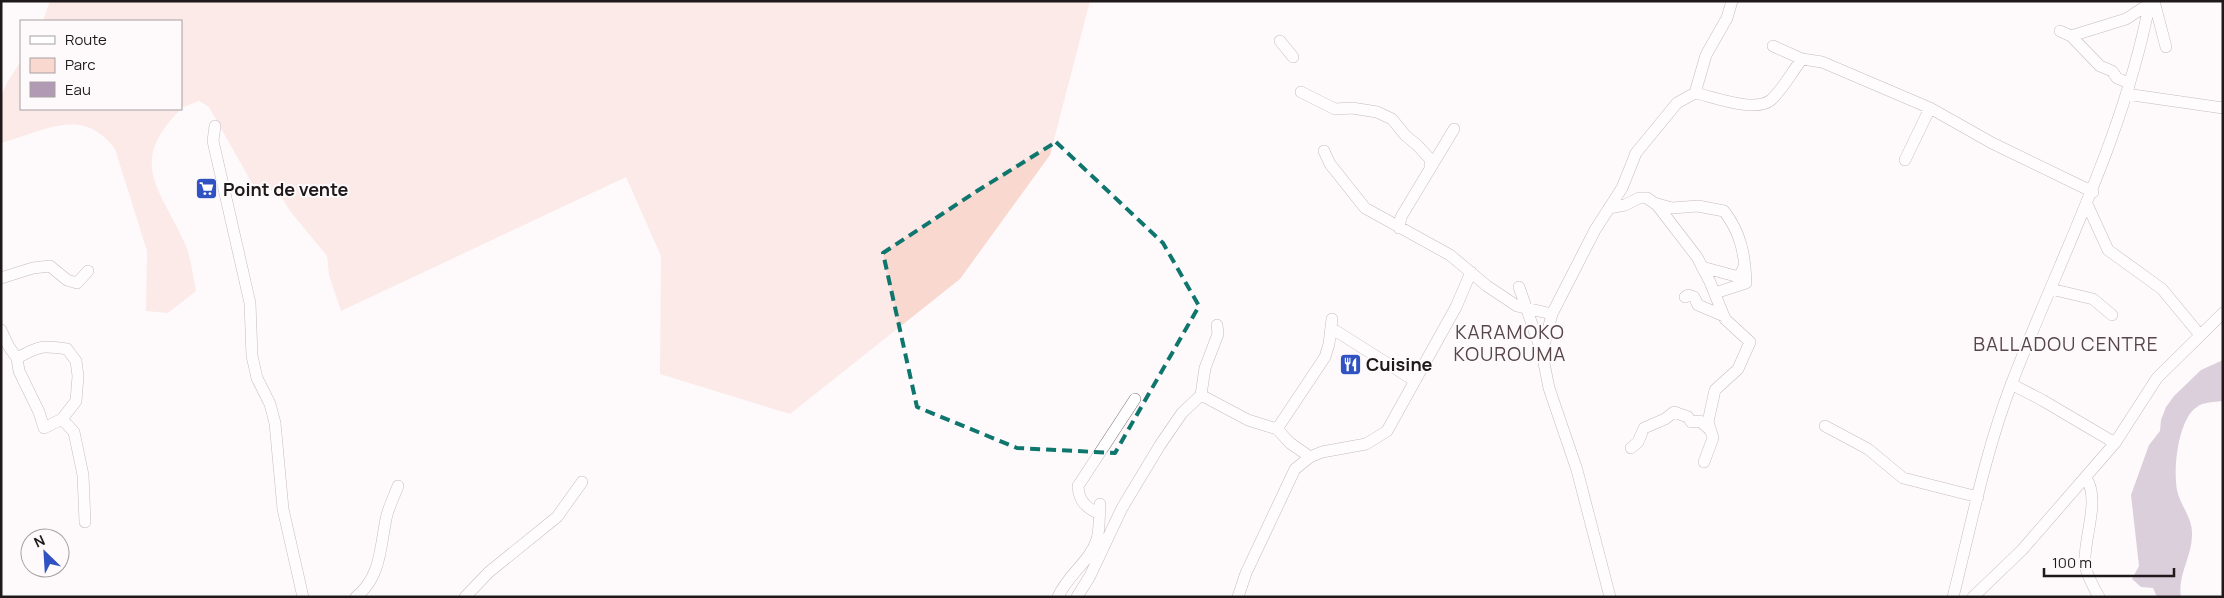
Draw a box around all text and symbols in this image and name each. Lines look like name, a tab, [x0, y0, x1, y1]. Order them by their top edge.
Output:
legend	[20, 20, 182, 110]
text: Route	[65, 29, 107, 50]
text: Parc	[65, 54, 96, 75]
text: Eau	[65, 79, 91, 100]
supermarket icon: Point de vente	[195, 177, 219, 201]
place label: Point de vente	[223, 177, 348, 201]
district label: KARAMOKO KOUROUMA	[1454, 319, 1566, 367]
district label: BALLADOU CENTRE	[1973, 331, 2159, 357]
restaurant icon: Cuisine	[1338, 352, 1362, 376]
place label: Cuisine	[1366, 352, 1433, 376]
north arrow	[20, 528, 70, 578]
text: N	[31, 530, 48, 552]
scale bar	[2044, 546, 2174, 578]
text: 100 m	[2052, 552, 2092, 573]

